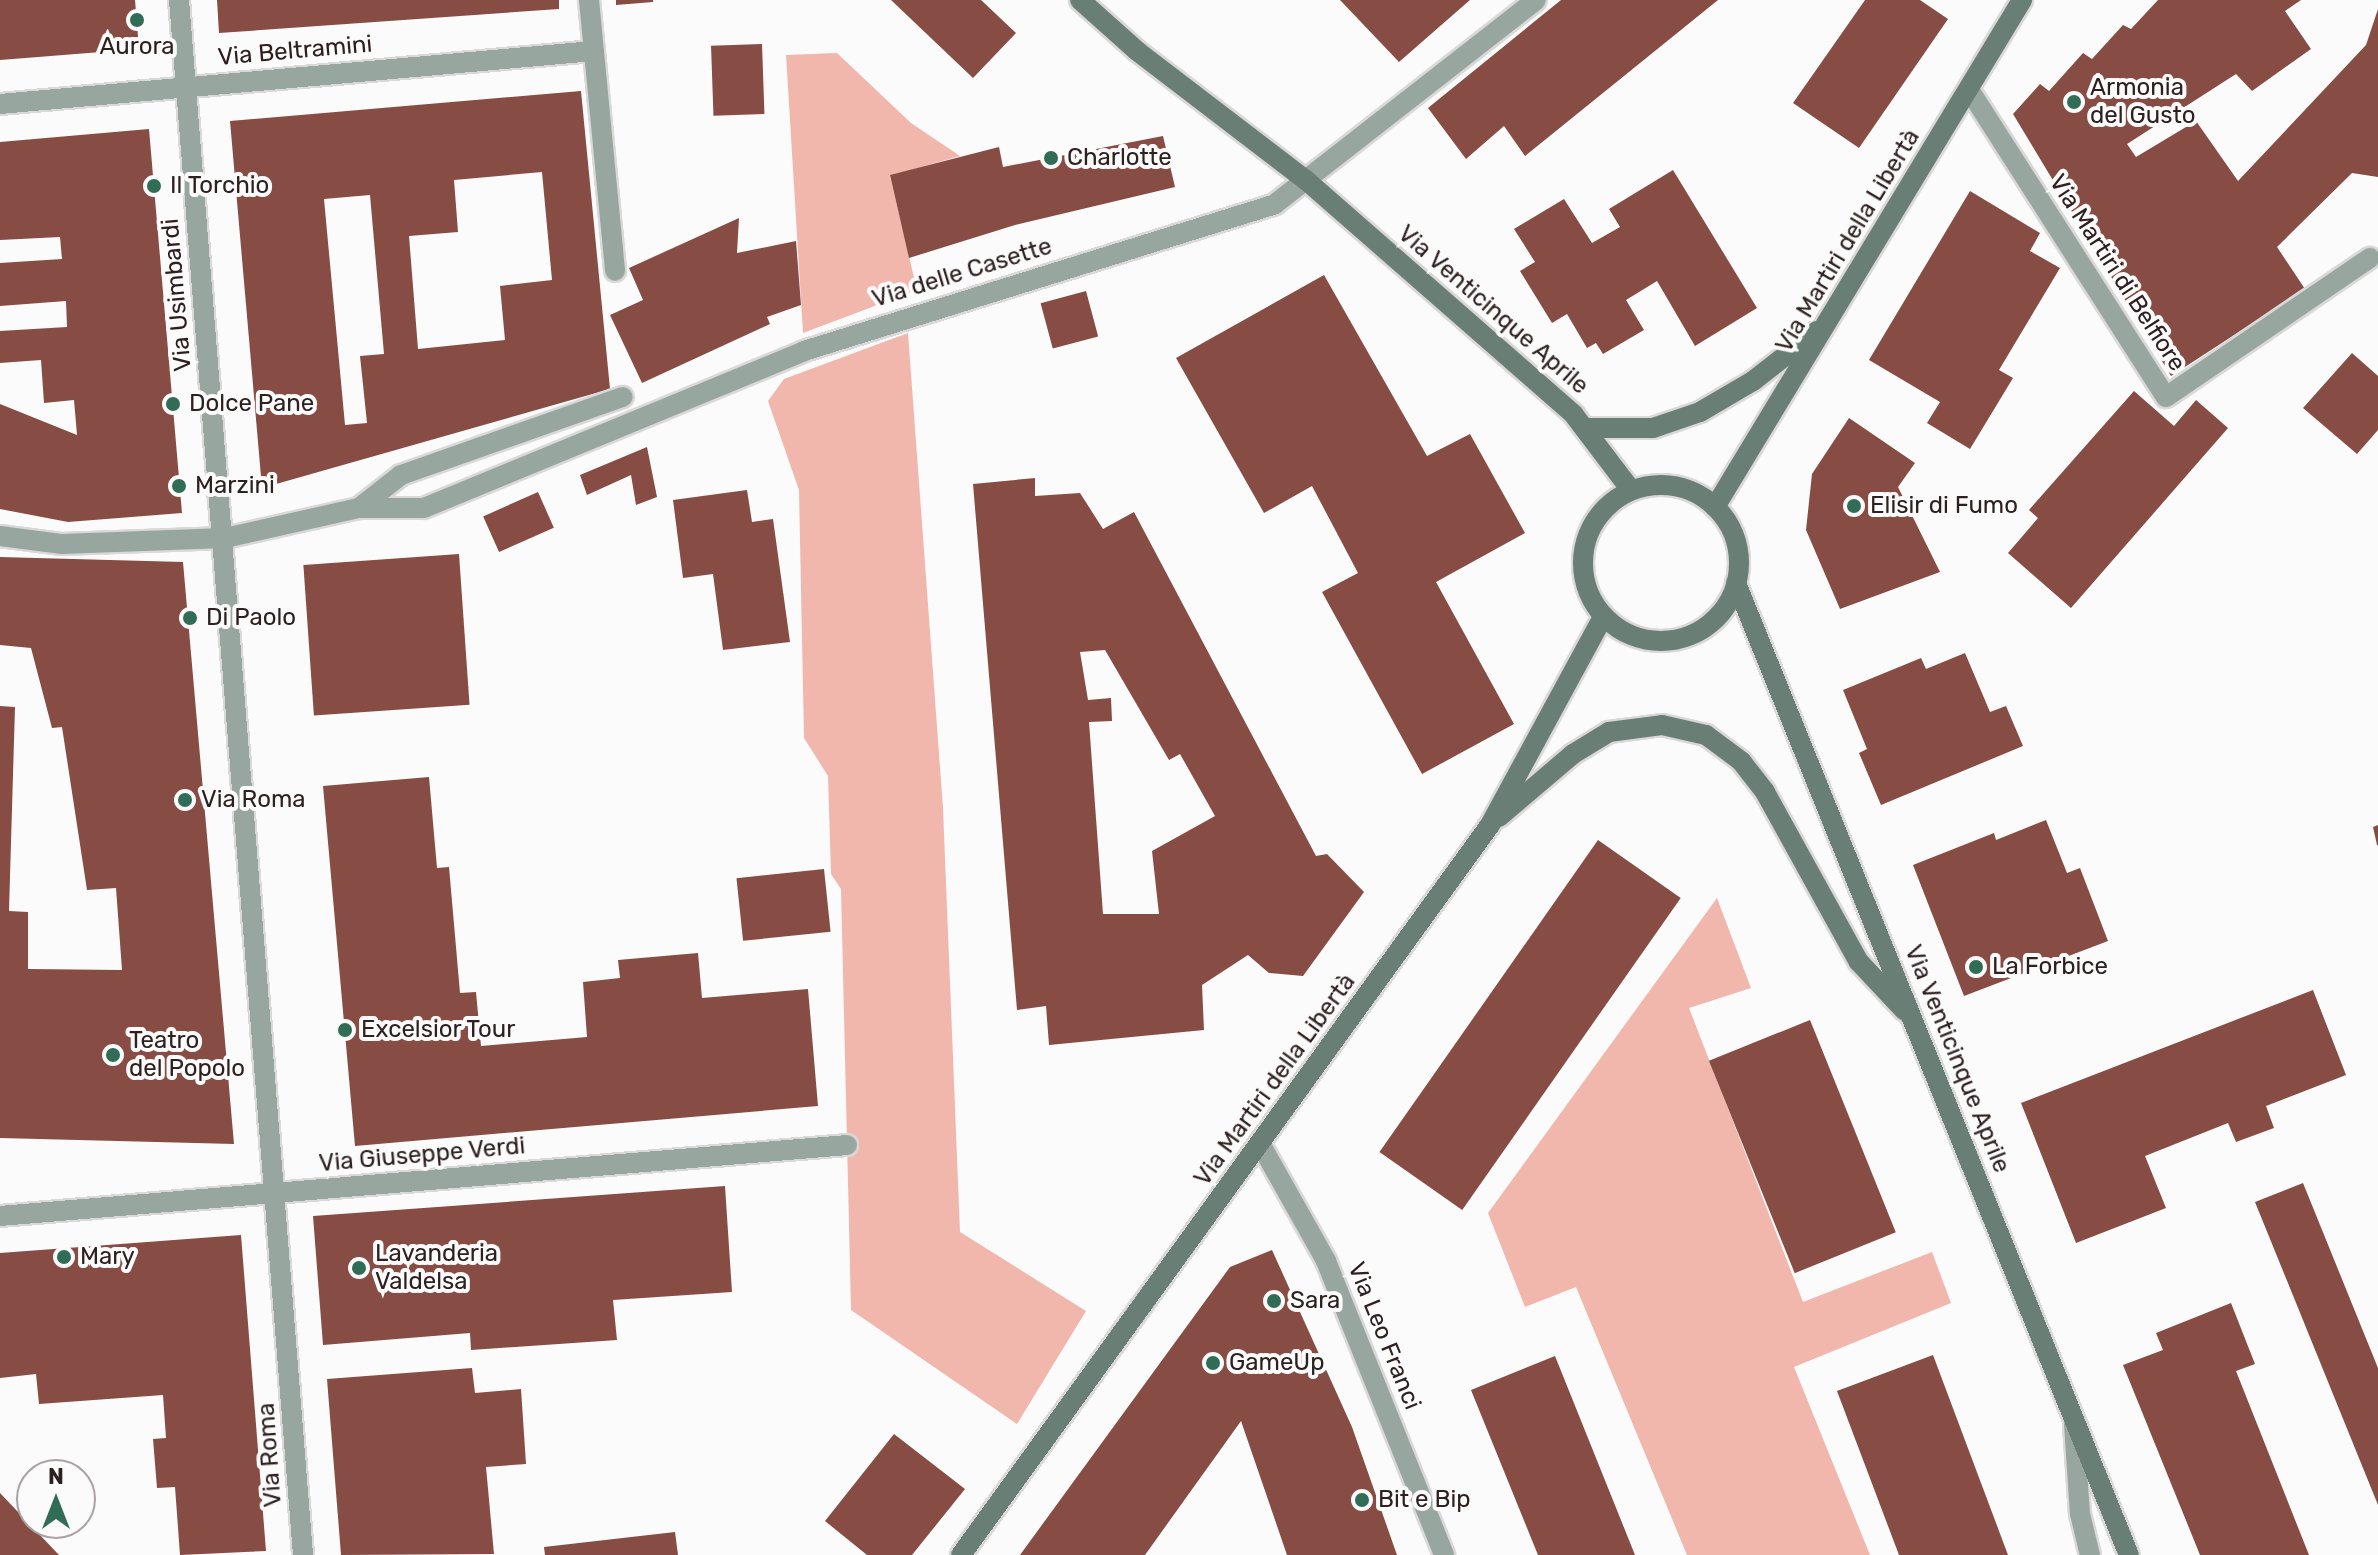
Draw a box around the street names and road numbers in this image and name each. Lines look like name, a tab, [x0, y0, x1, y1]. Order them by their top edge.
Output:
street label: Via Beltramini	[217, 30, 373, 72]
street label: Via Martiri della Libertà	[1770, 124, 1926, 358]
street label: Via Martiri di Belfiore	[2043, 169, 2191, 377]
street label: Via Usimbardi	[156, 217, 198, 373]
street label: Via Venticinque Aprile	[1391, 219, 1595, 401]
street label: Via delle Casette	[869, 232, 1055, 314]
street label: Via Venticinque Aprile	[1898, 940, 2016, 1178]
street label: Via Martiri della Libertà	[1188, 968, 1362, 1192]
street label: Via Giuseppe Verdi	[317, 1132, 527, 1178]
street label: Via Leo Franci	[1341, 1258, 1427, 1414]
street label: Via Roma	[252, 1402, 288, 1508]

